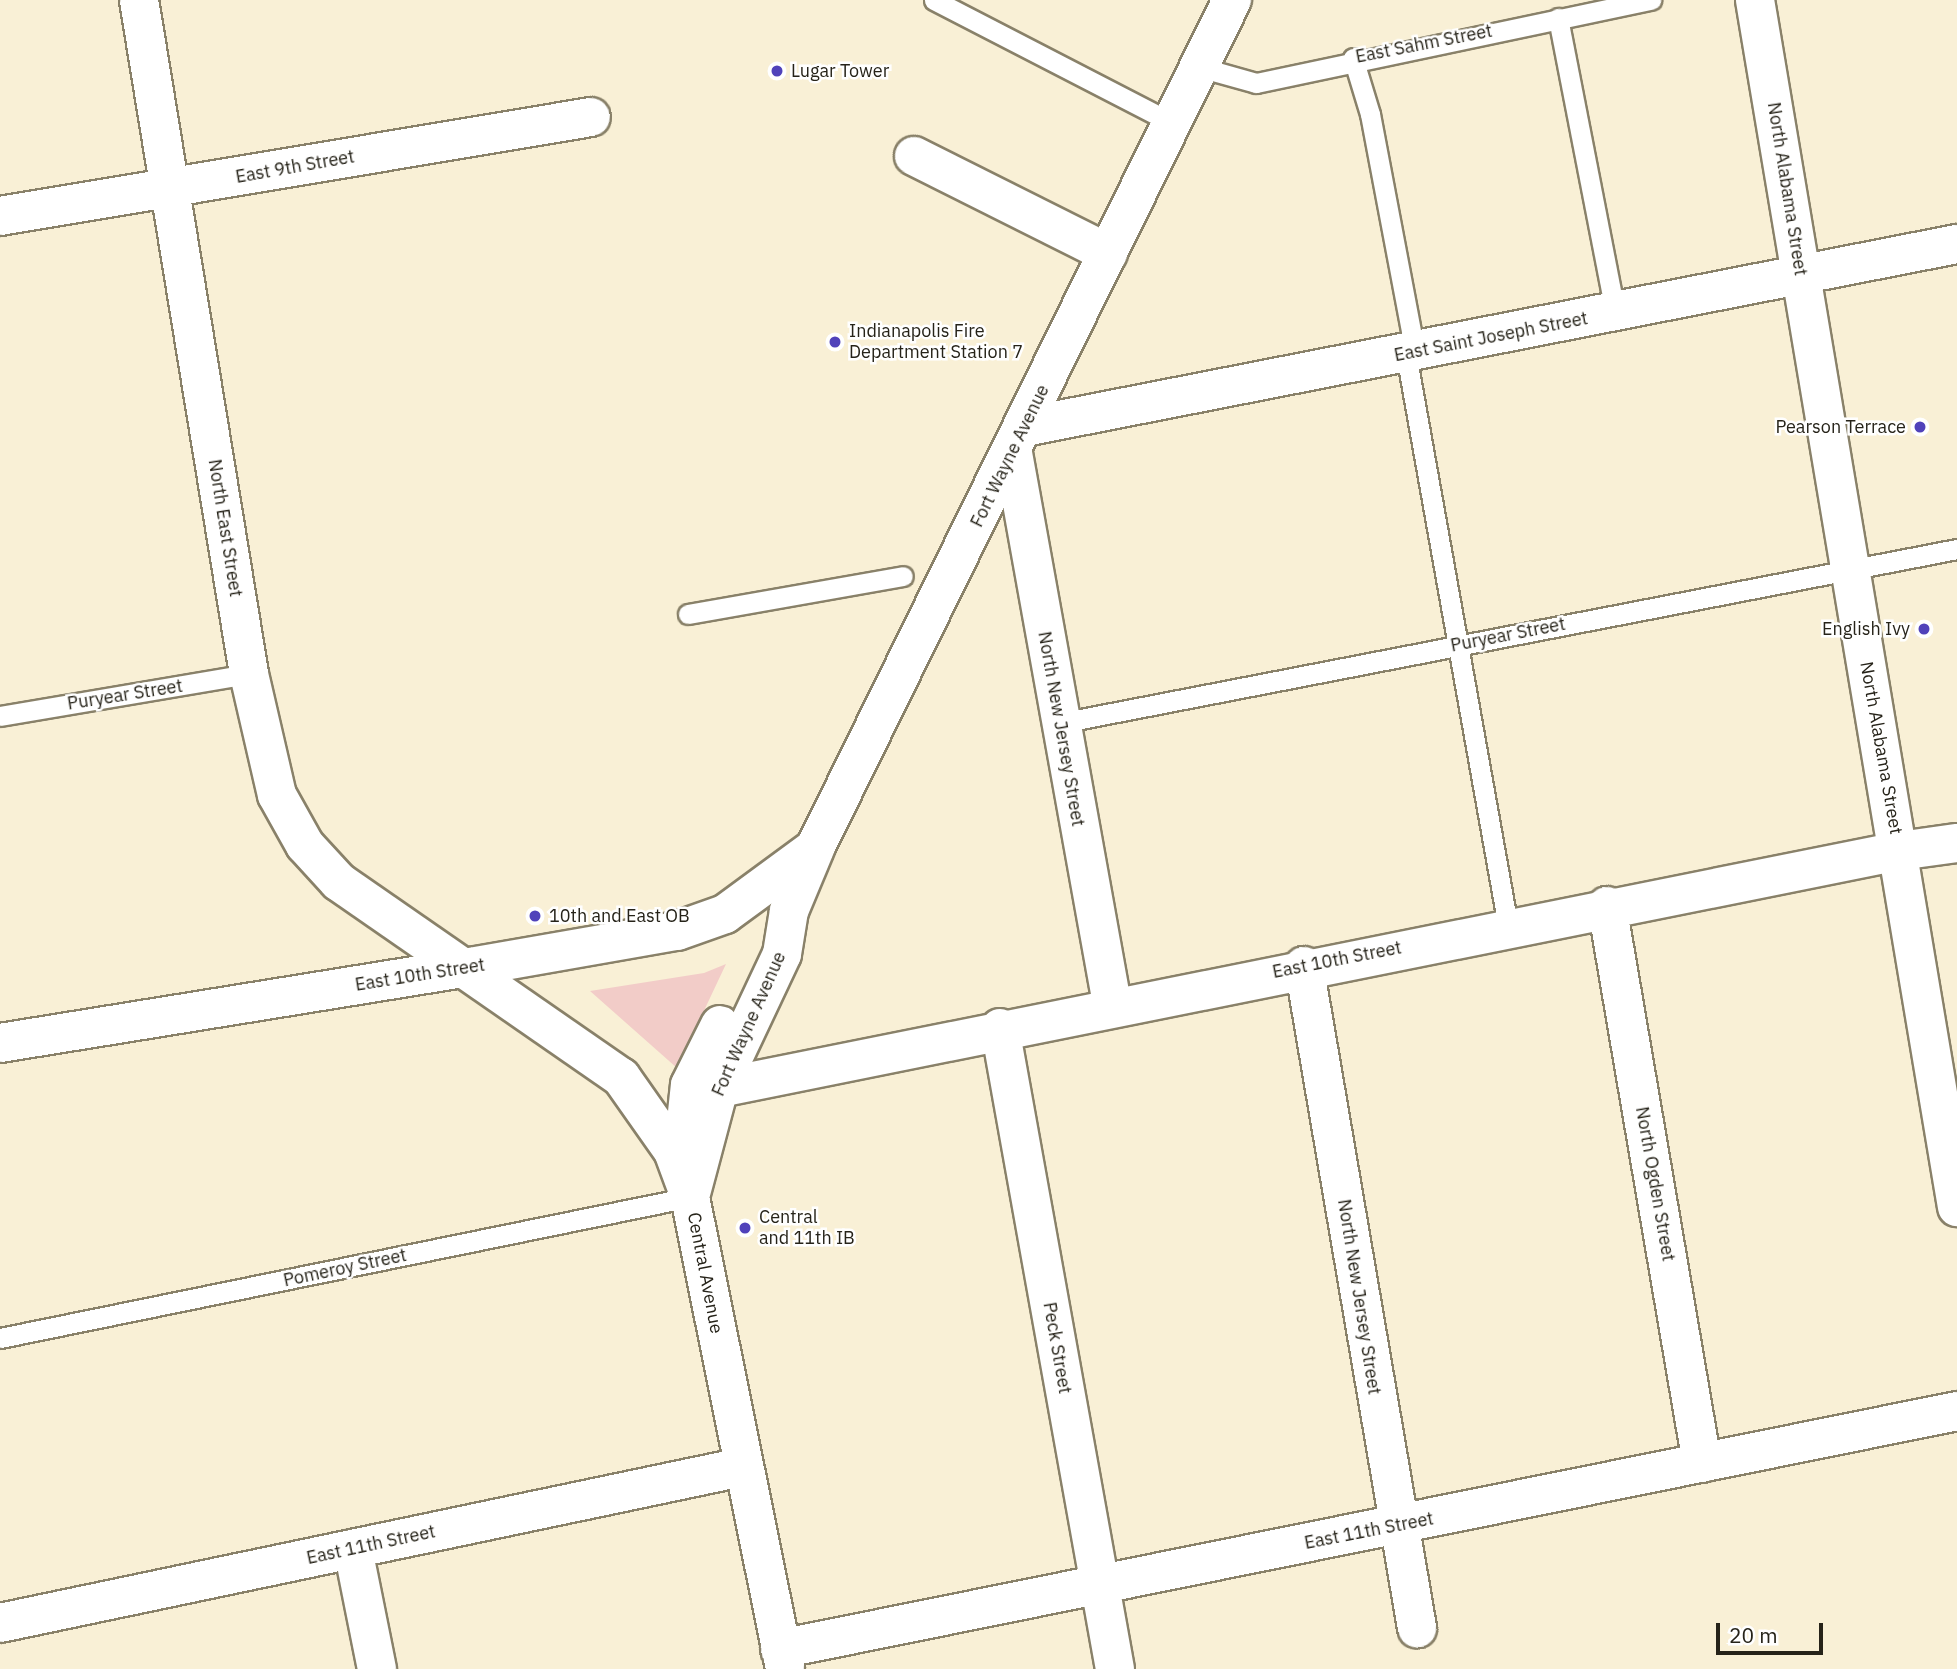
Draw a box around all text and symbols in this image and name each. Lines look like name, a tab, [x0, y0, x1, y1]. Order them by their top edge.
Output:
street label: East Sahm Street	[1354, 20, 1494, 68]
place label: Lugar Tower	[791, 60, 889, 82]
marker: Lugar Tower	[769, 63, 785, 79]
street label: North Alabama Street	[1763, 101, 1811, 277]
street label: East 9th Street	[234, 146, 356, 188]
street label: East Saint Joseph Street	[1392, 308, 1590, 366]
place label: Indianapolis Fire Department Station 7	[849, 321, 1023, 364]
marker: Indianapolis Fire Department Station 7	[827, 334, 843, 350]
street label: Fort Wayne Avenue	[966, 381, 1054, 531]
place label: Pearson Terrace	[1775, 416, 1906, 438]
marker: Pearson Terrace	[1912, 419, 1928, 435]
street label: North East Street	[203, 458, 247, 598]
street label: Puryear Street	[1449, 613, 1567, 657]
place label: English Ivy	[1822, 618, 1910, 640]
marker: English Ivy	[1916, 621, 1932, 637]
street label: North New Jersey Street	[1033, 630, 1089, 828]
street label: North Alabama Street	[1855, 660, 1907, 836]
street label: Puryear Street	[66, 675, 184, 715]
place label: 10th and East OB	[549, 905, 690, 927]
marker: 10th and East OB	[527, 908, 543, 924]
street label: East 10th Street	[1271, 937, 1403, 983]
street label: Fort Wayne Avenue	[707, 948, 791, 1100]
street label: East 10th Street	[354, 954, 486, 996]
street label: North Ogden Street	[1631, 1105, 1679, 1263]
street label: North New Jersey Street	[1333, 1198, 1385, 1396]
place label: Central and 11th IB	[759, 1207, 855, 1250]
street label: Central Avenue	[683, 1211, 727, 1335]
marker: Central and 11th IB	[737, 1220, 753, 1236]
street label: Pomeroy Street	[281, 1244, 409, 1292]
street label: Peck Street	[1038, 1301, 1076, 1395]
street label: East 11th Street	[1303, 1508, 1435, 1554]
street label: East 11th Street	[305, 1521, 437, 1569]
scale bar	[1719, 1610, 1826, 1654]
text: 20 m	[1729, 1621, 1778, 1649]

